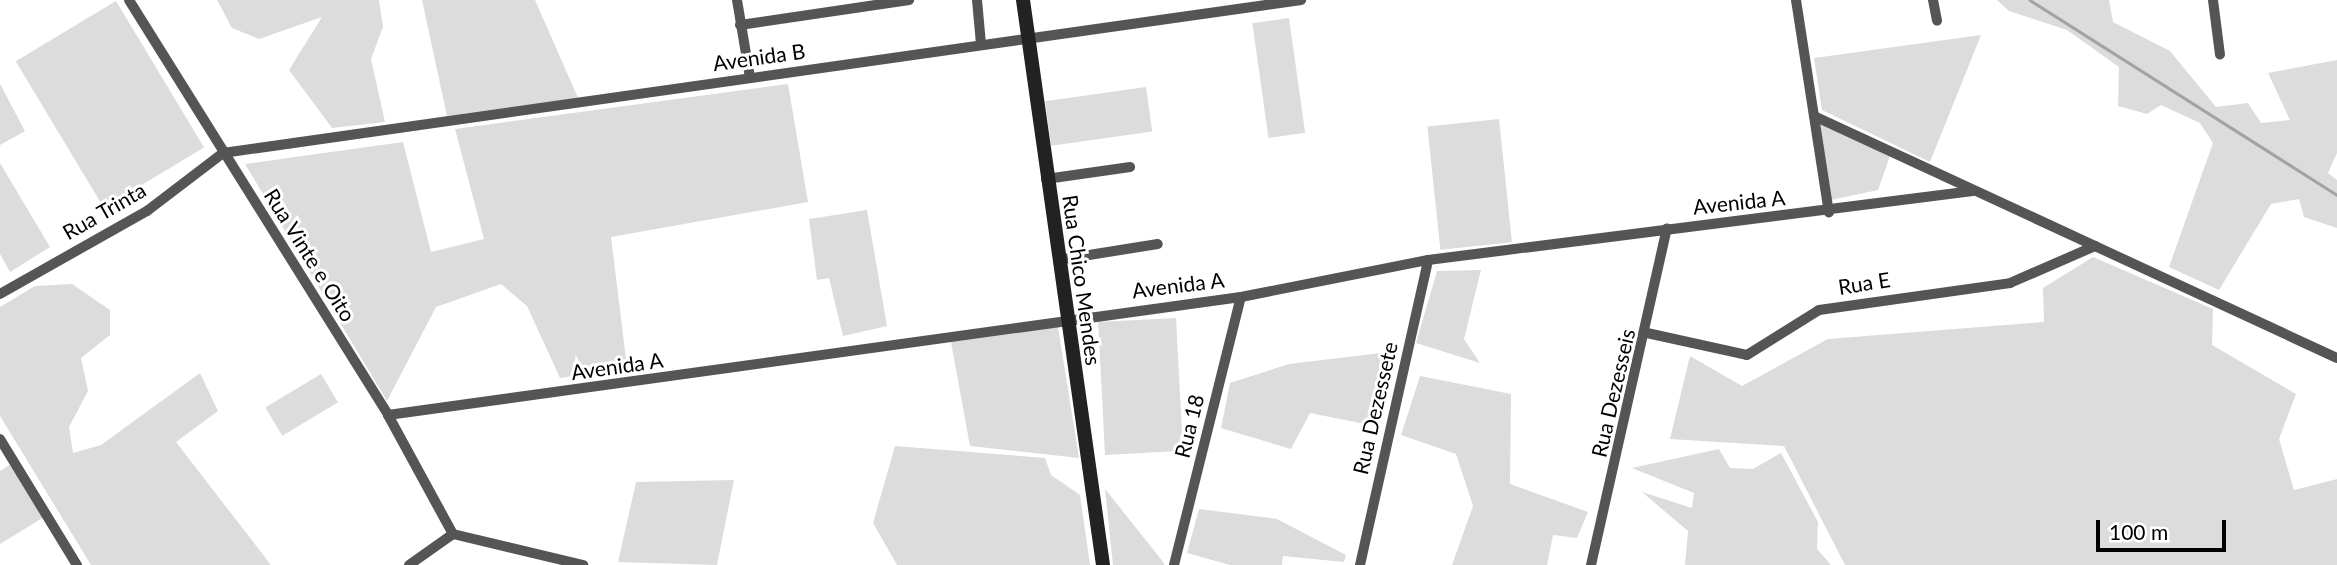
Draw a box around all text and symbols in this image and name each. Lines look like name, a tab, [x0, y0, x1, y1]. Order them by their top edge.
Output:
street label: Avenida B	[711, 38, 807, 76]
street label: Rua Trinta	[58, 177, 150, 245]
street label: Rua Vinte e Oito	[259, 184, 361, 326]
street label: Avenida A	[1691, 185, 1787, 219]
street label: Rua Chico Mendes	[1058, 193, 1106, 367]
street label: Rua E	[1836, 266, 1892, 300]
street label: Avenida A	[1130, 267, 1226, 303]
street label: Rua Dezesseis	[1586, 326, 1640, 460]
street label: Rua Dezessete	[1348, 339, 1402, 477]
street label: Avenida A	[569, 347, 665, 385]
street label: Rua 18	[1169, 392, 1209, 460]
scale bar	[2099, 505, 2228, 550]
text: 100 m	[2109, 519, 2168, 544]

